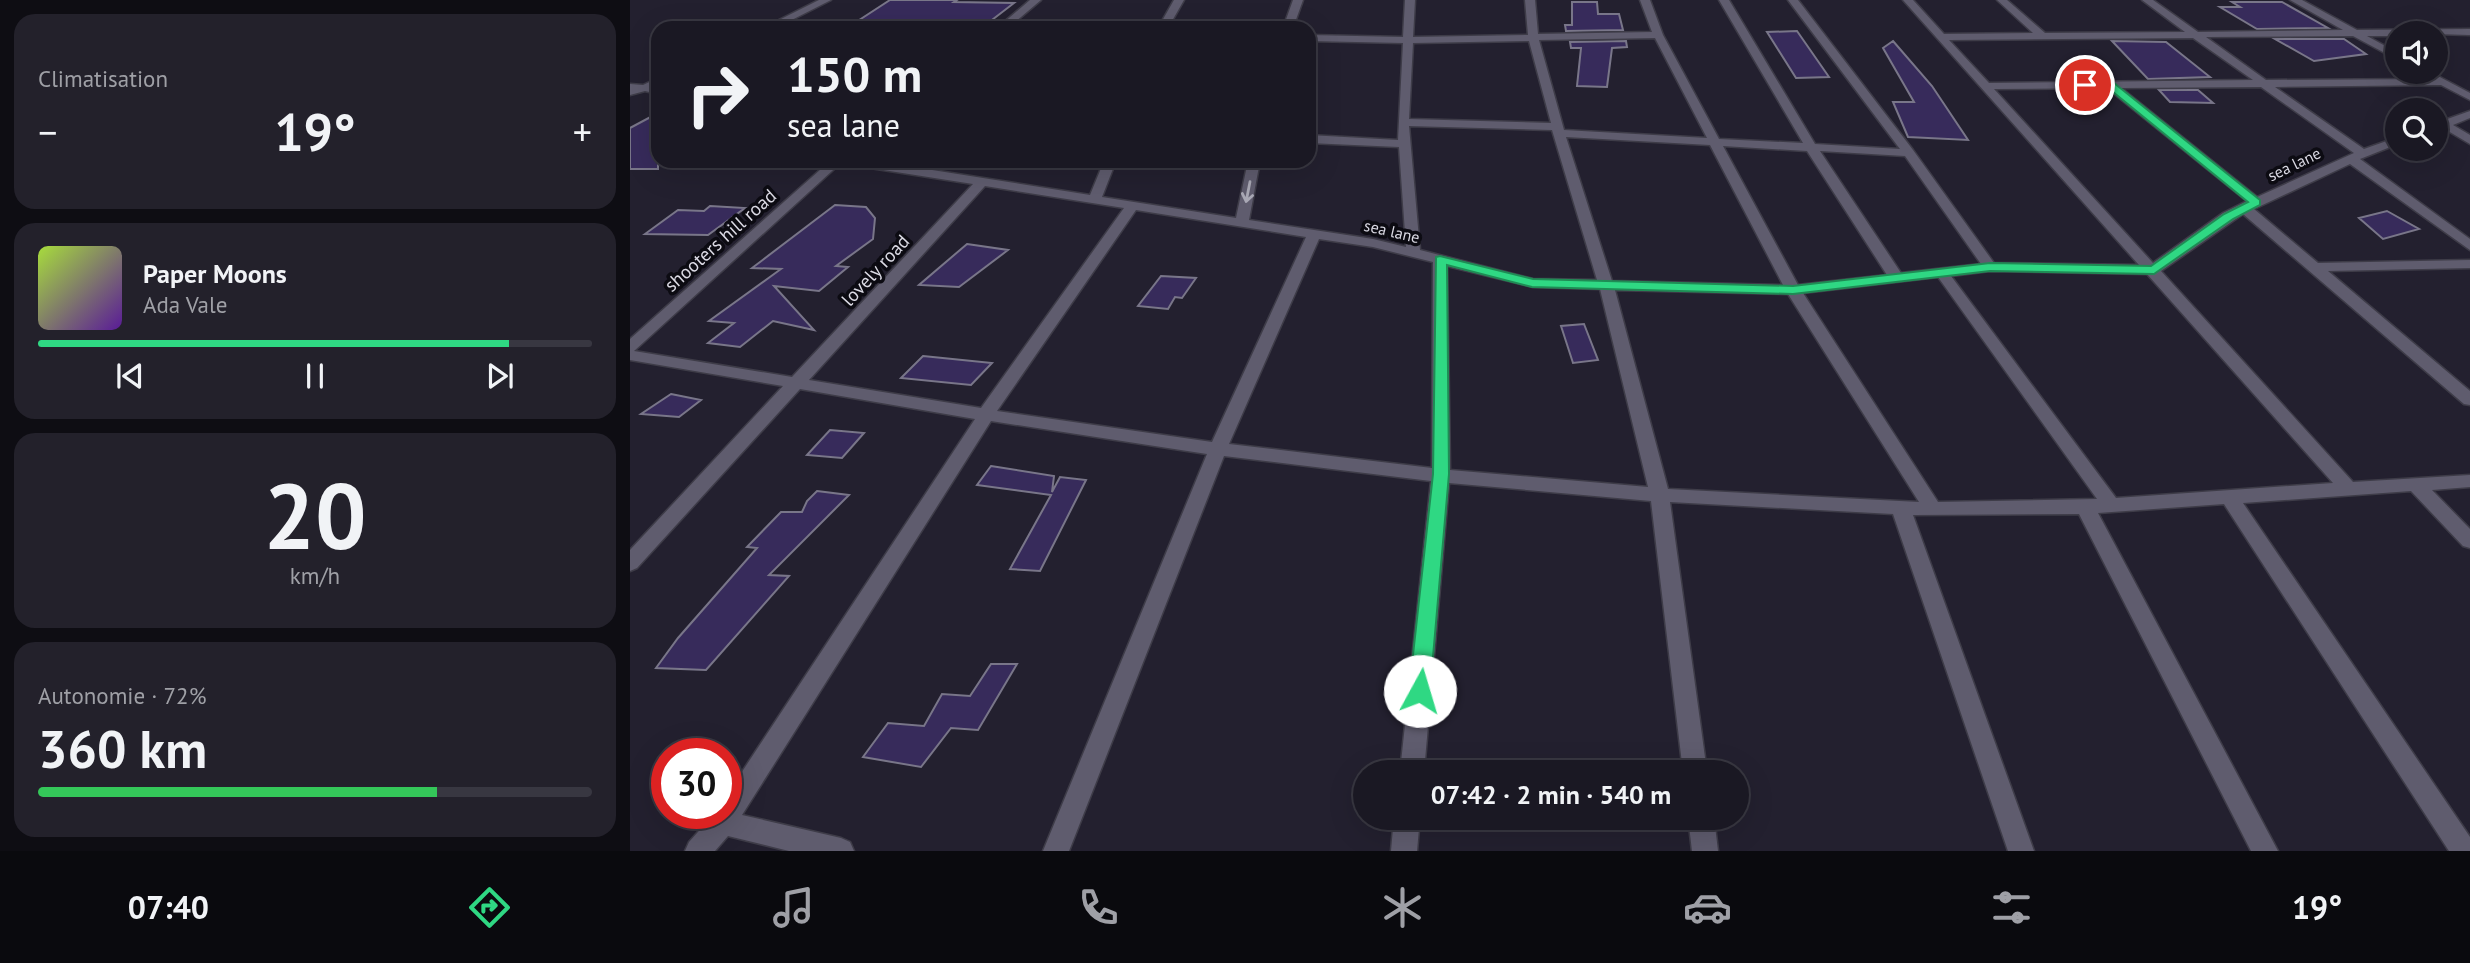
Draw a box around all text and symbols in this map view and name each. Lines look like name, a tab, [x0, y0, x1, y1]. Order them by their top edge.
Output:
map controls	[2385, 21, 2448, 161]
button: sound	[2385, 21, 2448, 84]
text: 150 m	[787, 42, 922, 106]
icon: right	[672, 49, 763, 140]
pin	[2055, 55, 2115, 115]
text: Climatisation	[38, 64, 168, 93]
icon: arrive	[2066, 66, 2104, 104]
text: 19°	[274, 98, 356, 165]
button: search	[2385, 98, 2448, 161]
text: sea lane	[787, 104, 900, 146]
text: −	[38, 107, 57, 156]
text: +	[573, 107, 592, 156]
street label: sea lane	[2264, 143, 2324, 185]
one-way arrow	[1241, 180, 1255, 203]
street label: shooters hill road	[659, 184, 781, 296]
street label: sea lane	[1362, 215, 1422, 247]
street label: lovely road	[836, 229, 914, 311]
text: Paper Moons	[143, 257, 287, 290]
text: Ada Vale	[143, 290, 227, 319]
icon: previous	[111, 357, 149, 395]
icon: pause	[296, 357, 334, 395]
icon: next	[481, 357, 519, 395]
text: 20	[263, 456, 367, 574]
text: km/h	[290, 561, 340, 590]
position arrow	[1383, 654, 1457, 728]
text: Autonomie · 72%	[38, 681, 206, 710]
text: 360 km	[38, 715, 207, 782]
speed limit sign: 30	[651, 738, 742, 829]
text: 07:42 · 2 min · 540 m	[1431, 778, 1671, 811]
icon: directions	[465, 883, 514, 932]
icon: music	[769, 883, 818, 932]
icon: phone	[1074, 883, 1123, 932]
icon: climate	[1378, 883, 1427, 932]
icon: car	[1683, 883, 1732, 932]
icon: filters	[1987, 883, 2036, 932]
text: 07:40	[128, 886, 209, 928]
text: 19°	[2292, 886, 2342, 928]

